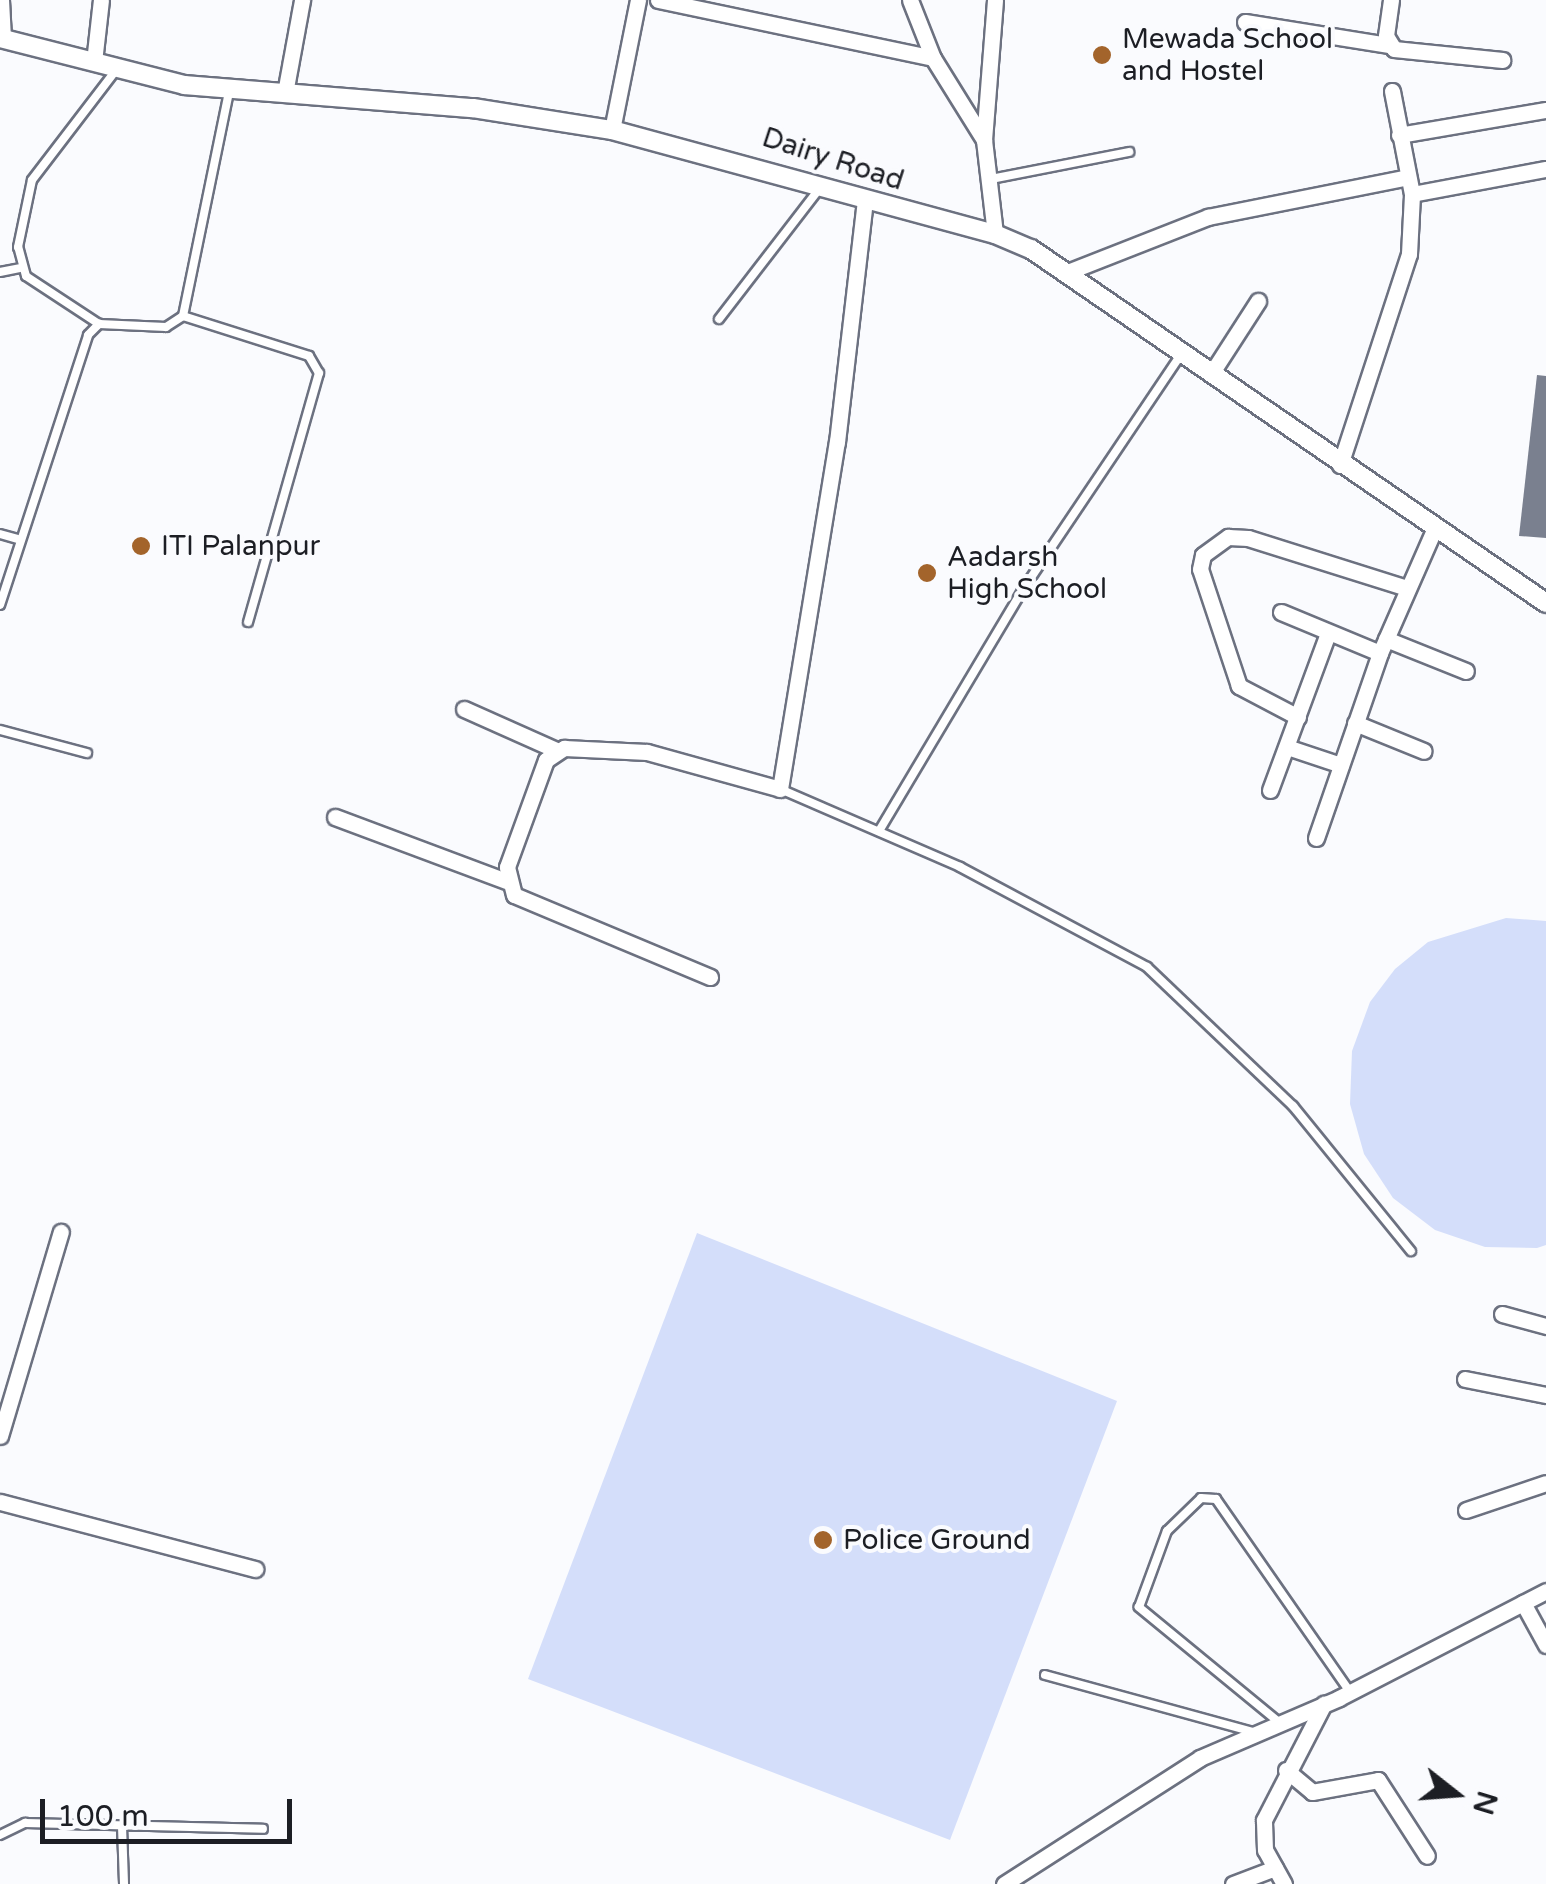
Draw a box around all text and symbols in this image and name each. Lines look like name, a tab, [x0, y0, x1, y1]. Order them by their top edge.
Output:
place label: Mewada School and Hostel	[1122, 22, 1333, 88]
marker: Mewada School and Hostel	[1091, 44, 1113, 66]
street label: Dairy Road	[758, 120, 908, 198]
place label: ITI Palanpur	[161, 529, 320, 563]
marker: ITI Palanpur	[130, 535, 152, 557]
place label: Aadarsh High School	[947, 540, 1107, 606]
marker: Aadarsh High School	[916, 562, 938, 584]
place label: Police Ground	[843, 1523, 1031, 1557]
marker: Police Ground	[812, 1529, 834, 1551]
north arrow	[1406, 1744, 1506, 1844]
scale bar	[45, 1779, 298, 1841]
text: N	[1465, 1787, 1504, 1818]
text: 100 m	[57, 1798, 149, 1835]

